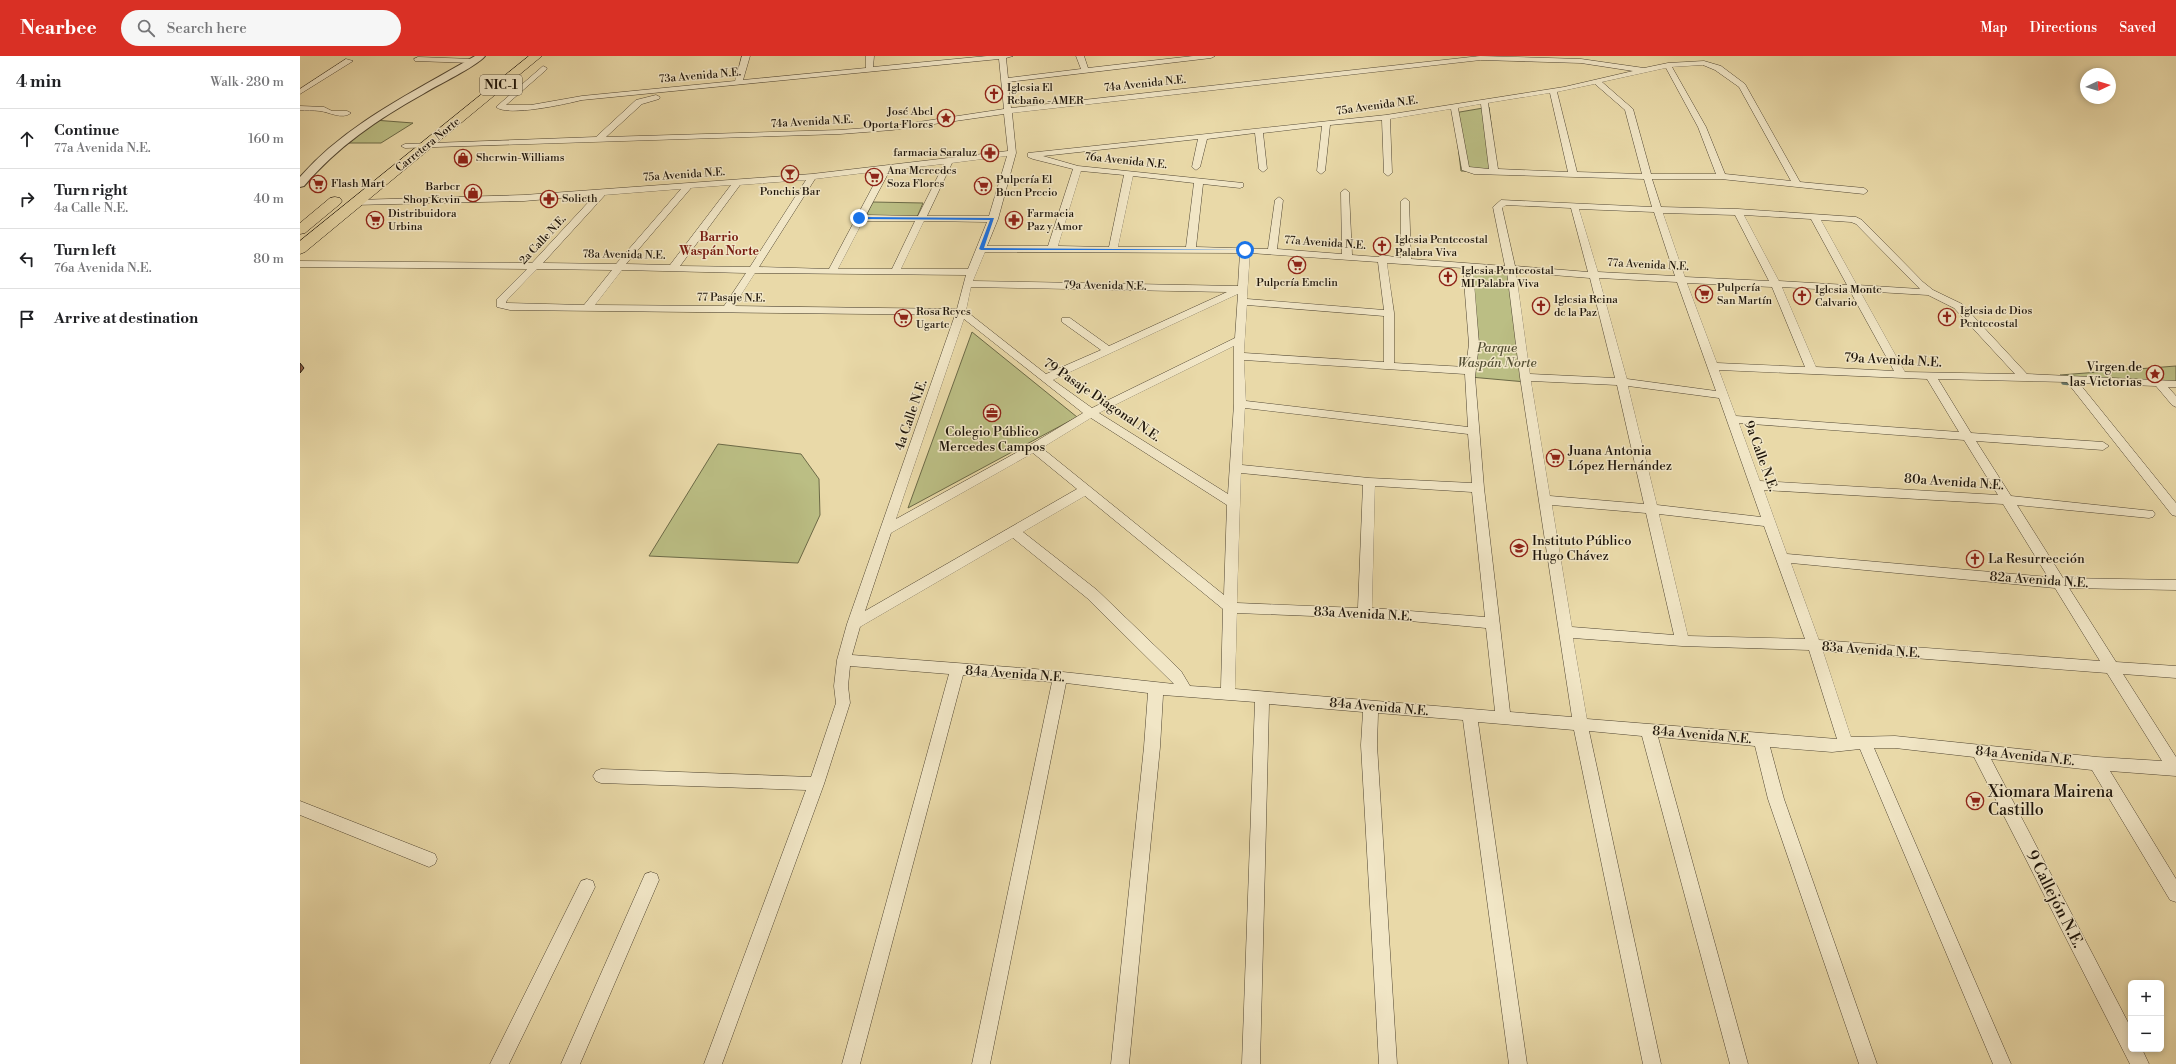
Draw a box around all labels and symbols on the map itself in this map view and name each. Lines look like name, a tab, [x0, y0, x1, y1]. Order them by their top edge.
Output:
street label: 73a Avenida N.E.	[658, 65, 742, 87]
north arrow	[2080, 68, 2116, 104]
street label: 74a Avenida N.E.	[1103, 73, 1187, 95]
road number: NIC-1	[480, 75, 522, 95]
place label: Iglesia El Rebaño -AMER	[1007, 81, 1084, 108]
church icon: Iglesia El Rebaño -AMER	[984, 84, 1004, 104]
street label: 75a Avenida N.E.	[1335, 93, 1419, 119]
place label: José Abel Oporta Flores	[863, 105, 934, 132]
place icon: José Abel Oporta Flores	[936, 108, 956, 128]
street label: 74a Avenida N.E.	[771, 113, 854, 131]
street label: Carretera Norte	[393, 114, 463, 175]
pharmacy icon: farmacia Saraluz	[980, 143, 1000, 163]
place label: farmacia Saraluz	[893, 146, 977, 160]
shop icon: Sherwin-Williams	[453, 148, 473, 168]
street label: 76a Avenida N.E.	[1084, 150, 1168, 172]
place label: Sherwin-Williams	[476, 151, 565, 165]
bar icon: Ponchis Bar	[780, 164, 800, 184]
place label: Ana Mercedes Soza Flores	[886, 164, 957, 191]
street label: 75a Avenida N.E.	[643, 165, 726, 185]
supermarket icon: Ana Mercedes Soza Flores	[864, 167, 884, 187]
place label: Pulpería El Buen Precio	[995, 173, 1058, 200]
supermarket icon: Flash Mart	[308, 174, 328, 194]
supermarket icon: Pulpería El Buen Precio	[973, 176, 993, 196]
place label: Flash Mart	[331, 177, 385, 191]
place label: Barber Shop Kevin	[403, 180, 460, 207]
shop icon: Barber Shop Kevin	[463, 183, 483, 203]
place label: Ponchis Bar	[760, 185, 820, 199]
pharmacy icon: Solieth	[539, 189, 559, 209]
place label: Solieth	[562, 192, 598, 206]
place label: Distribuidora Urbina	[388, 207, 457, 234]
place label: Farmacia Paz y Amor	[1027, 207, 1083, 234]
route end	[850, 209, 868, 227]
supermarket icon: Distribuidora Urbina	[365, 210, 385, 230]
pharmacy icon: Farmacia Paz y Amor	[1004, 210, 1024, 230]
street label: 2a Calle N.E.	[517, 212, 570, 268]
district label: Barrio Waspán Norte	[678, 230, 759, 259]
street label: 77a Avenida N.E.	[1284, 233, 1367, 253]
place label: Iglesia Pentecostal Palabra Viva	[1395, 233, 1489, 260]
church icon: Iglesia Pentecostal Palabra Viva	[1372, 236, 1392, 256]
route start	[1236, 241, 1254, 259]
street label: 78a Avenida N.E.	[582, 247, 666, 263]
supermarket icon: Pulpería Emelin	[1287, 255, 1307, 275]
street label: 77a Avenida N.E.	[1607, 256, 1690, 274]
place label: Iglesia Pentecostal MI Palabra Viva	[1461, 264, 1555, 291]
church icon: Iglesia Pentecostal MI Palabra Viva	[1438, 267, 1458, 287]
place label: Pulpería Emelin	[1256, 276, 1338, 290]
street label: 79a Avenida N.E.	[1063, 278, 1147, 294]
place label: Pulpería San Martín	[1717, 281, 1773, 308]
place label: Iglesia Monte Calvario	[1815, 283, 1882, 310]
supermarket icon: Pulpería San Martín	[1694, 284, 1714, 304]
church icon: Iglesia Monte Calvario	[1792, 286, 1812, 306]
street label: 77 Pasaje N.E.	[697, 290, 766, 306]
place label: Iglesia Reina de la Paz	[1554, 293, 1618, 320]
church icon: Iglesia Reina de la Paz	[1531, 296, 1551, 316]
place label: Iglesia de Dios Pentecostal	[1960, 304, 2032, 331]
place label: Rosa Reyes Ugarte	[916, 305, 971, 332]
church icon: Iglesia de Dios Pentecostal	[1937, 307, 1957, 327]
supermarket icon: Rosa Reyes Ugarte	[893, 308, 913, 328]
park label: Parque Waspán Norte	[1457, 340, 1537, 371]
street label: 79a Avenida N.E.	[1844, 349, 1942, 371]
street label: 79 Pasaje Diagonal N.E.	[1040, 355, 1164, 445]
place label: Virgen de las Victorias	[2070, 359, 2142, 390]
place icon: Virgen de las Victorias	[2145, 364, 2165, 384]
street label: 4a Calle N.E.	[891, 377, 931, 453]
office icon: Colegio Público Mercedes Campos	[982, 403, 1002, 423]
street label: 9a Calle N.E.	[1741, 418, 1781, 494]
place label: Colegio Público Mercedes Campos	[939, 424, 1045, 455]
place label: Juana Antonia López Hernández	[1567, 443, 1672, 474]
supermarket icon: Juana Antonia López Hernández	[1545, 448, 1565, 468]
street label: 80a Avenida N.E.	[1903, 471, 2005, 493]
place label: Instituto Público Hugo Chávez	[1532, 533, 1631, 564]
school or university icon: Instituto Público Hugo Chávez	[1509, 538, 1529, 558]
church icon: La Resurrección	[1965, 549, 1985, 569]
place label: La Resurrección	[1988, 551, 2085, 567]
street label: 82a Avenida N.E.	[1989, 569, 2089, 591]
street label: 83a Avenida N.E.	[1313, 603, 1413, 625]
street label: 83a Avenida N.E.	[1821, 639, 1921, 661]
street label: 84a Avenida N.E.	[965, 663, 1065, 685]
street label: 84a Avenida N.E.	[1329, 695, 1429, 719]
street label: 84a Avenida N.E.	[1652, 723, 1752, 747]
street label: 84a Avenida N.E.	[1975, 743, 2075, 769]
place label: Xiomara Mairena Castillo	[1987, 782, 2114, 820]
supermarket icon: Xiomara Mairena Castillo	[1965, 791, 1985, 811]
street label: 9 Callejón N.E.	[2022, 847, 2088, 951]

